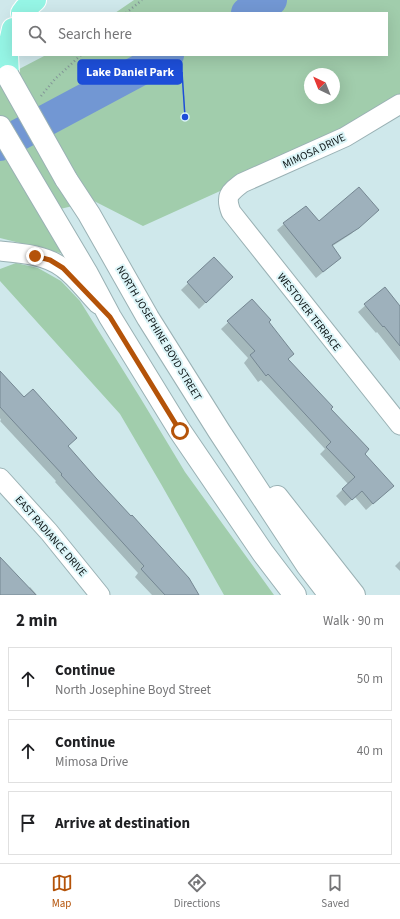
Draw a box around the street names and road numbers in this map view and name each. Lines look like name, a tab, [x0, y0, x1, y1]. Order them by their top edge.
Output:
street label: MIMOSA DRIVE	[280, 130, 348, 172]
street label: NORTH JOSEPHINE BOYD STREET	[113, 263, 205, 403]
street label: WESTOVER TERRACE	[274, 270, 344, 354]
street label: EAST RADIANCE DRIVE	[12, 493, 90, 580]

